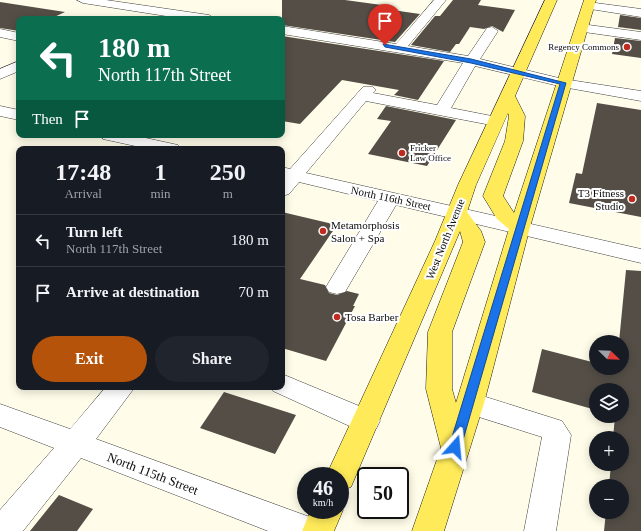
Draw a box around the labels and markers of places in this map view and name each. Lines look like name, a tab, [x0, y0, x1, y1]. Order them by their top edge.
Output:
pin	[368, 4, 402, 45]
place label: Regency Commons	[548, 42, 619, 52]
marker: Regency Commons	[622, 42, 632, 52]
place label: Fricker Law Office	[410, 143, 451, 163]
marker: Fricker Law Office	[397, 148, 407, 158]
place label: T3 Fitness Studio	[578, 187, 624, 212]
marker: T3 Fitness Studio	[627, 194, 637, 204]
place label: Metamorphosis Salon + Spa	[331, 219, 399, 244]
marker: Metamorphosis Salon + Spa	[318, 226, 328, 236]
place label: Tosa Barber	[345, 311, 399, 323]
marker: Tosa Barber	[332, 312, 342, 322]

